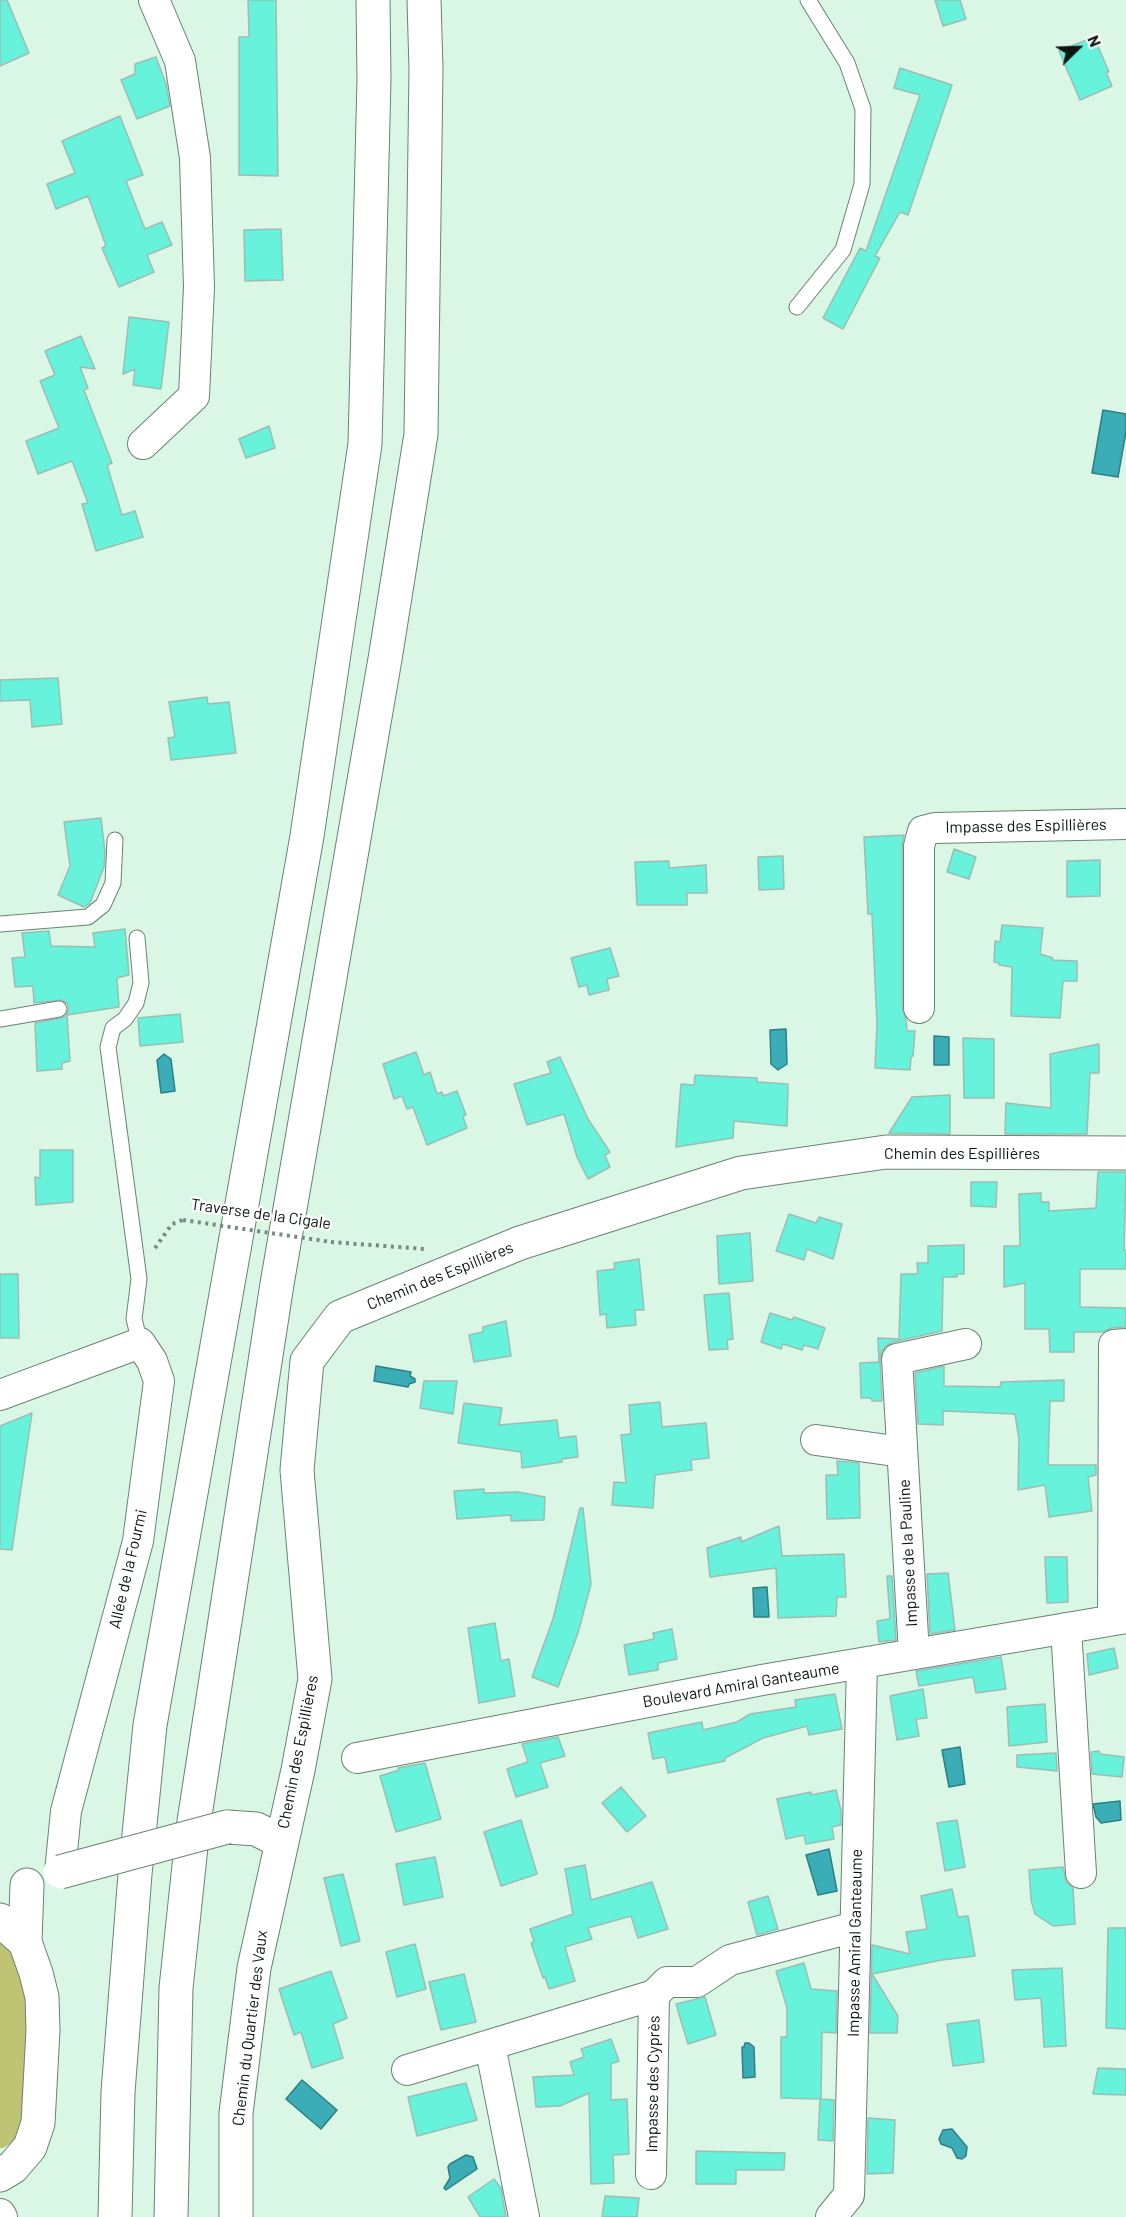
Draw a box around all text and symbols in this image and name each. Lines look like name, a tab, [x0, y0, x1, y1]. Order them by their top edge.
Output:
north arrow	[1048, 18, 1108, 78]
text: N	[1084, 32, 1106, 49]
street label: Impasse des Espillières	[945, 815, 1107, 837]
street label: Chemin des Espillières	[884, 1144, 1040, 1164]
street label: Traverse de la Cigale	[190, 1195, 332, 1233]
street label: Chemin des Espillières	[364, 1238, 516, 1314]
street label: Impasse de la Pauline	[895, 1479, 921, 1627]
street label: Allée de la Fourmi	[105, 1508, 151, 1630]
street label: Boulevard Amiral Ganteaume	[641, 1658, 841, 1712]
street label: Chemin des Espillières	[274, 1674, 322, 1830]
street label: Impasse Amiral Ganteaume	[844, 1849, 866, 2037]
street label: Chemin du Quartier des Vaux	[228, 1929, 272, 2127]
street label: Impasse des Cyprès	[642, 2015, 664, 2153]

